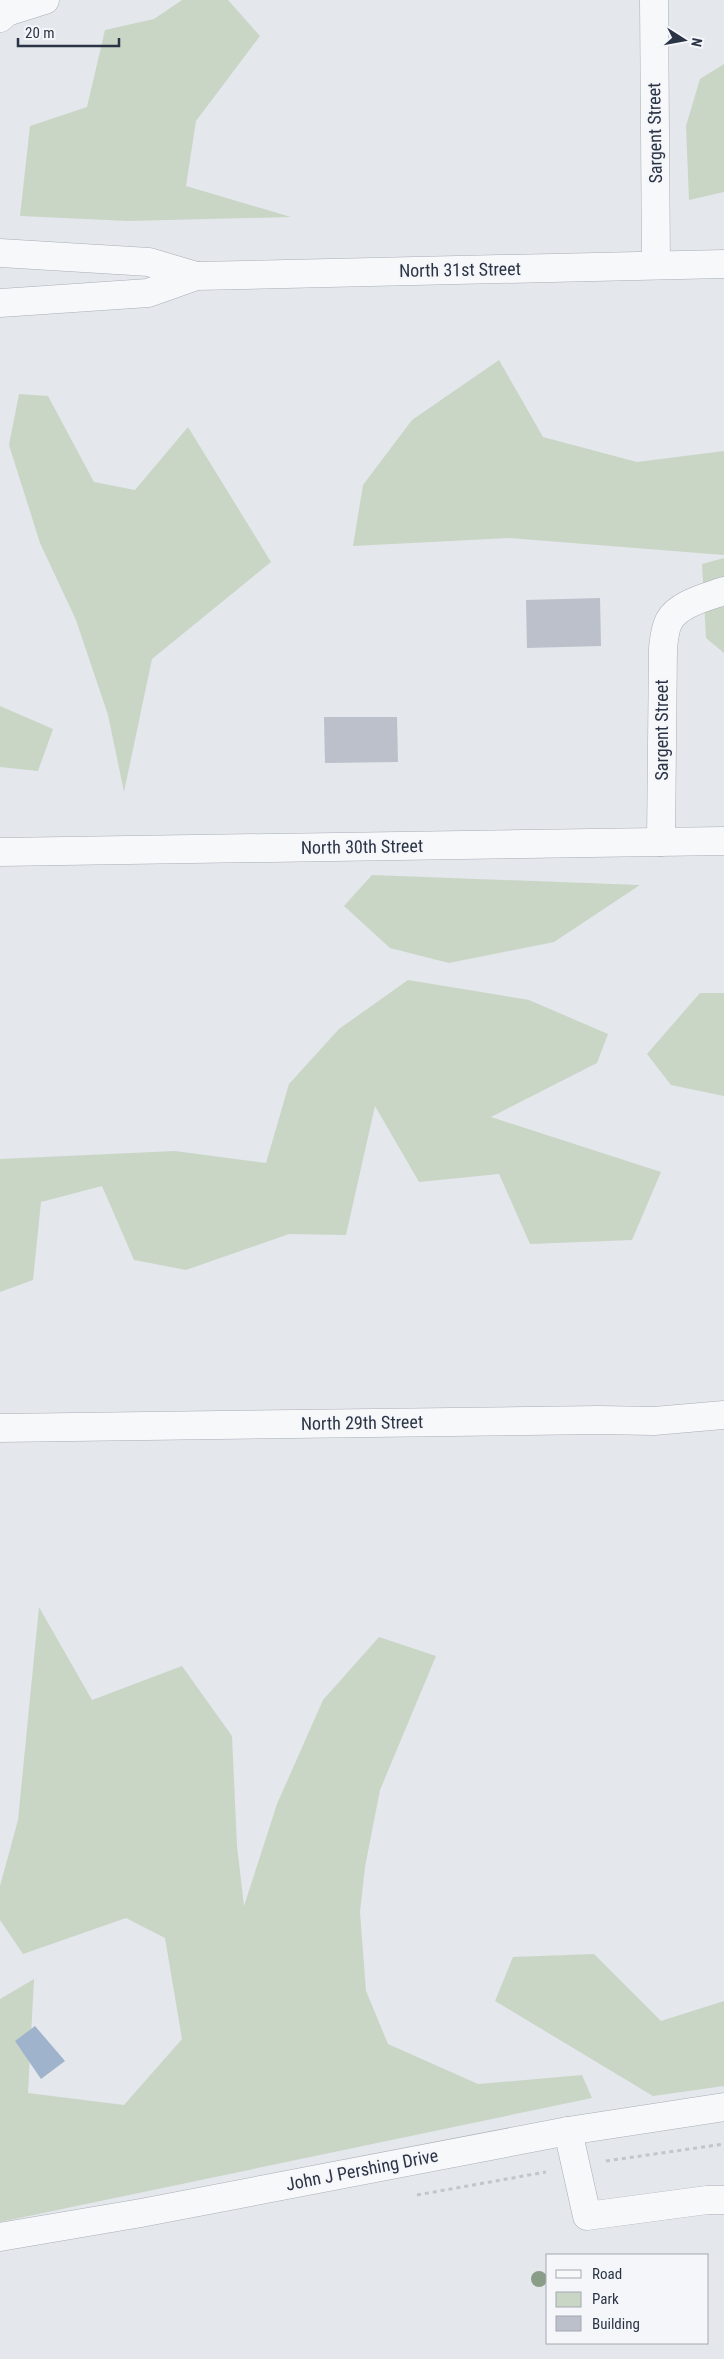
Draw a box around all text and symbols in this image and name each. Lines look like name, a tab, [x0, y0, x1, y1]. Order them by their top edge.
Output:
scale bar	[18, 15, 119, 47]
north arrow	[659, 15, 709, 65]
text: 20 m	[25, 24, 55, 42]
text: N	[688, 37, 705, 48]
street label: Sargent Street	[643, 82, 666, 184]
street label: North 31st Street	[399, 258, 521, 281]
street label: Sargent Street	[651, 680, 672, 780]
street label: North 30th Street	[301, 835, 423, 858]
street label: North 29th Street	[301, 1411, 423, 1434]
street label: John J Pershing Drive	[284, 2144, 440, 2195]
legend	[546, 2254, 709, 2344]
text: Road	[592, 2265, 622, 2283]
text: Park	[592, 2290, 619, 2308]
text: Building	[592, 2315, 640, 2333]

